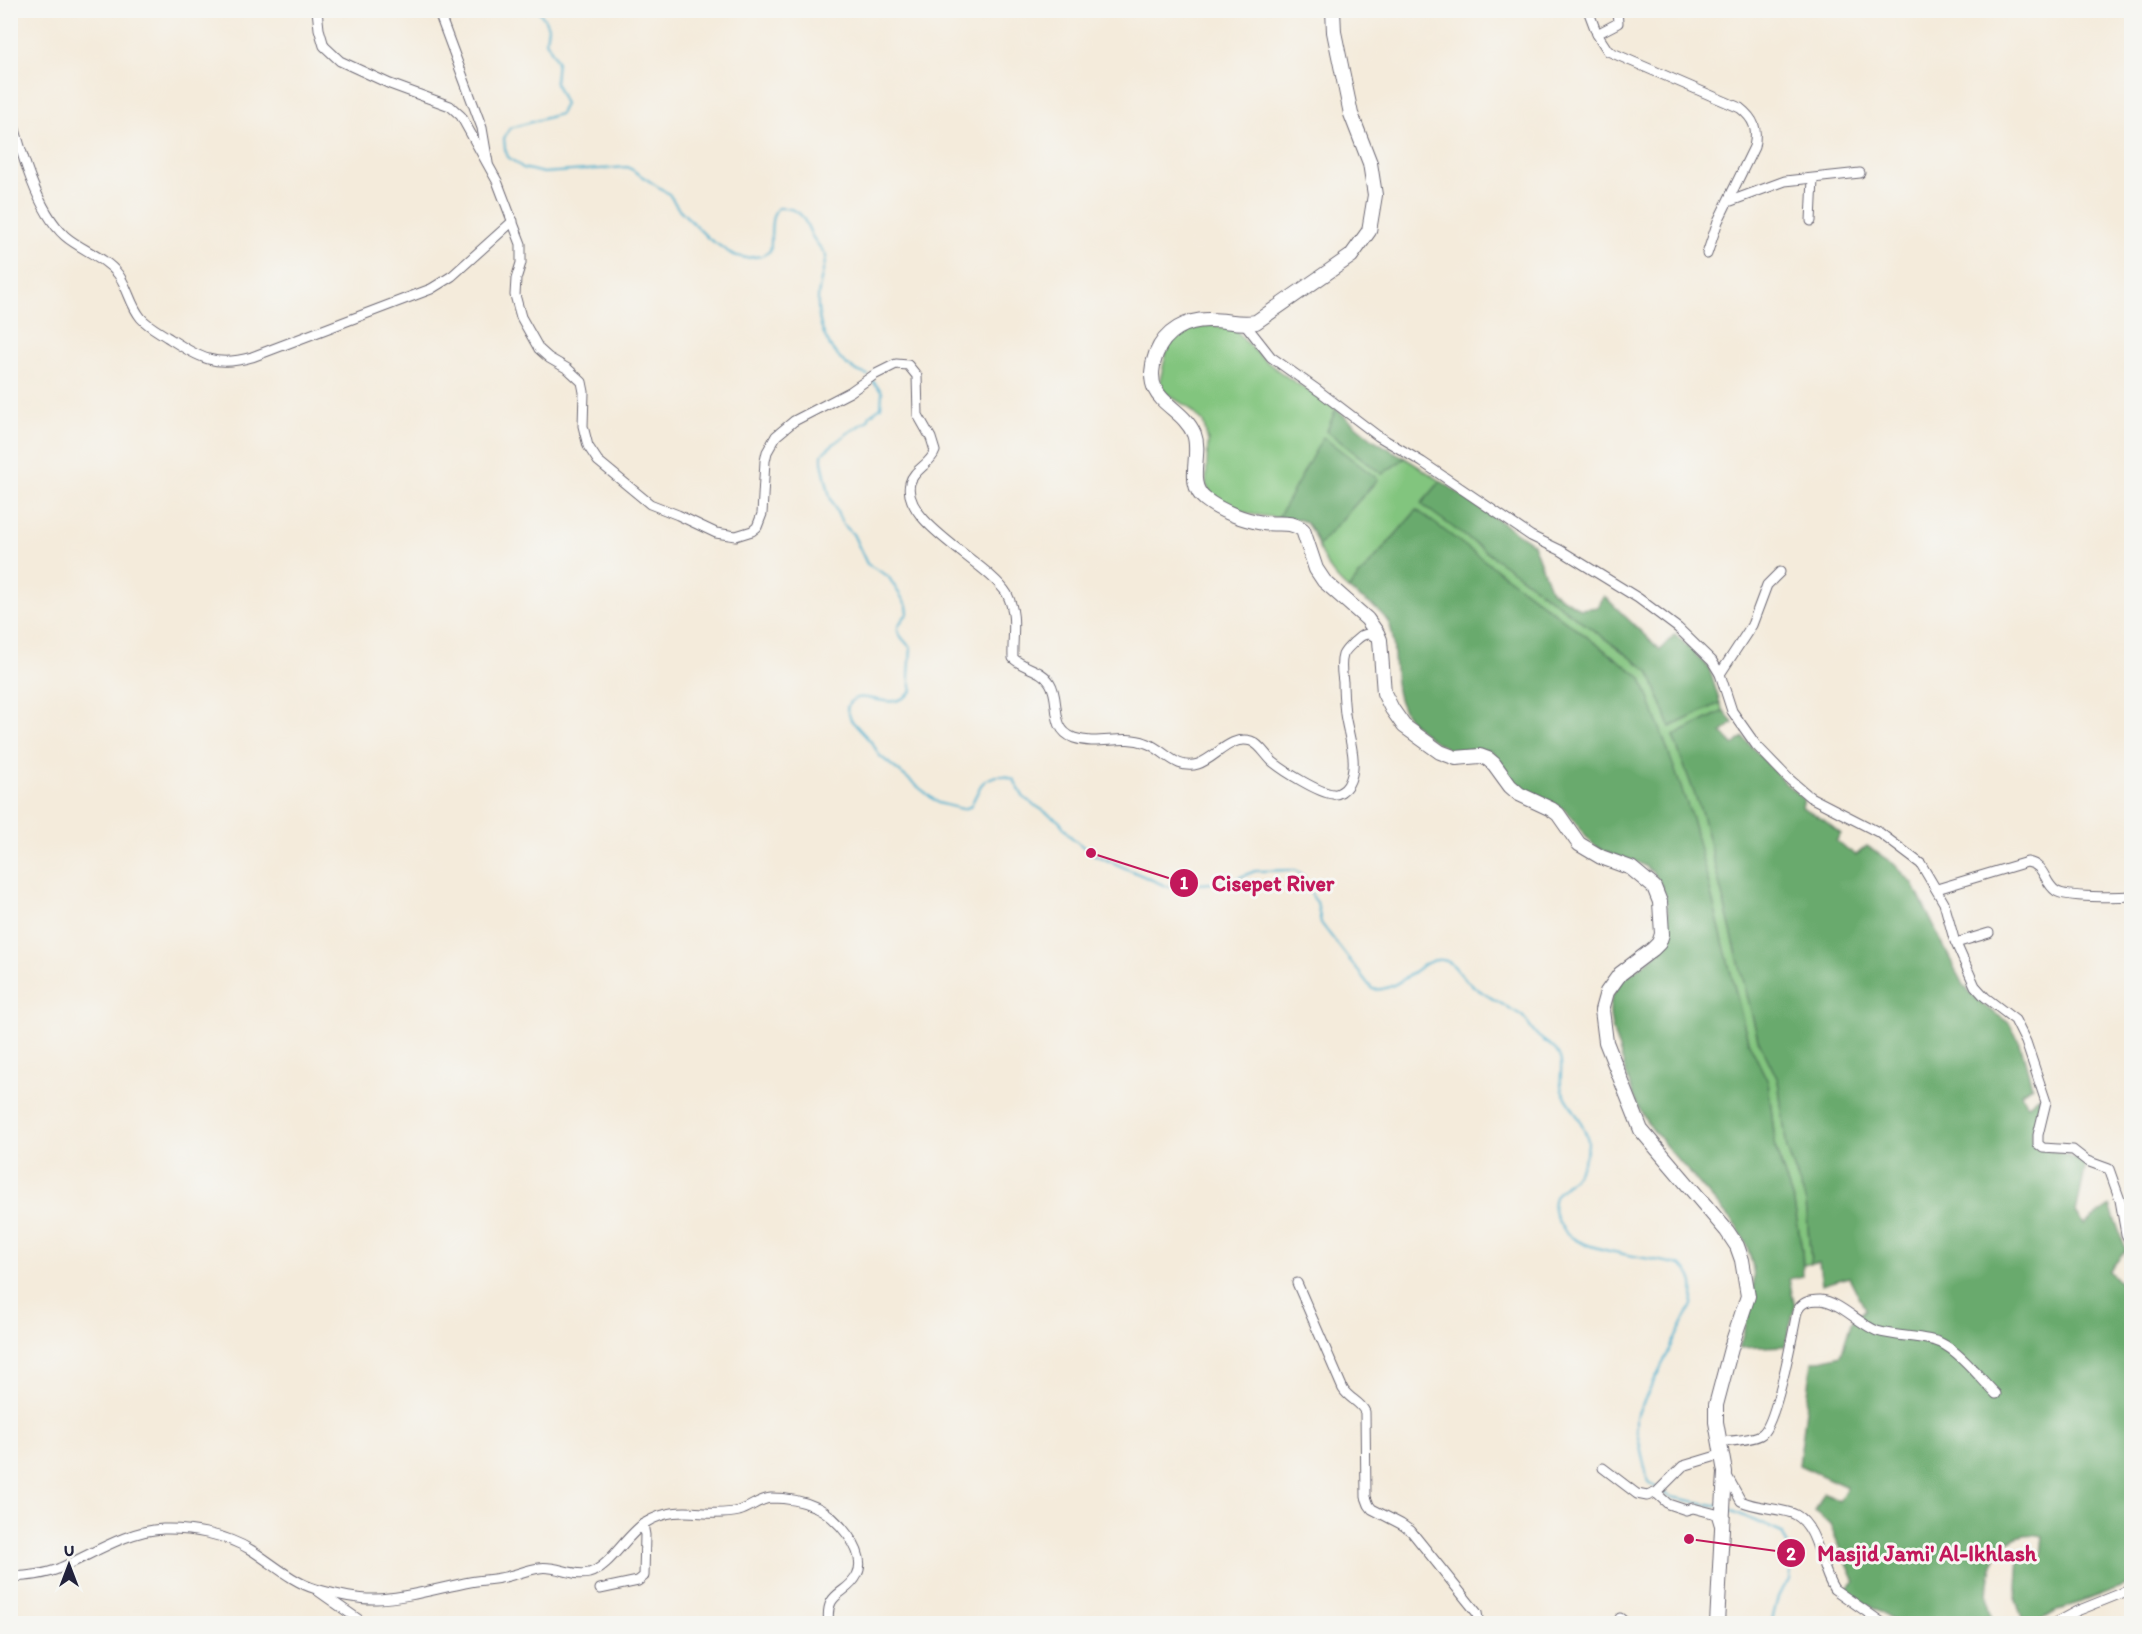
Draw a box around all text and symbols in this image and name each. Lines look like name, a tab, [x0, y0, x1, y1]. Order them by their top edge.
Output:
callout: Cisepet River	[1169, 863, 1346, 903]
text: Cisepet River	[1212, 870, 1335, 897]
text: 1	[1180, 872, 1189, 894]
callout: Masjid Jami' Al-Ikhlash	[1776, 1533, 2048, 1573]
north arrow	[39, 1535, 99, 1595]
text: Masjid Jami' Al-Ikhlash	[1817, 1540, 2038, 1567]
text: U	[64, 1541, 74, 1560]
text: 2	[1786, 1543, 1796, 1565]

